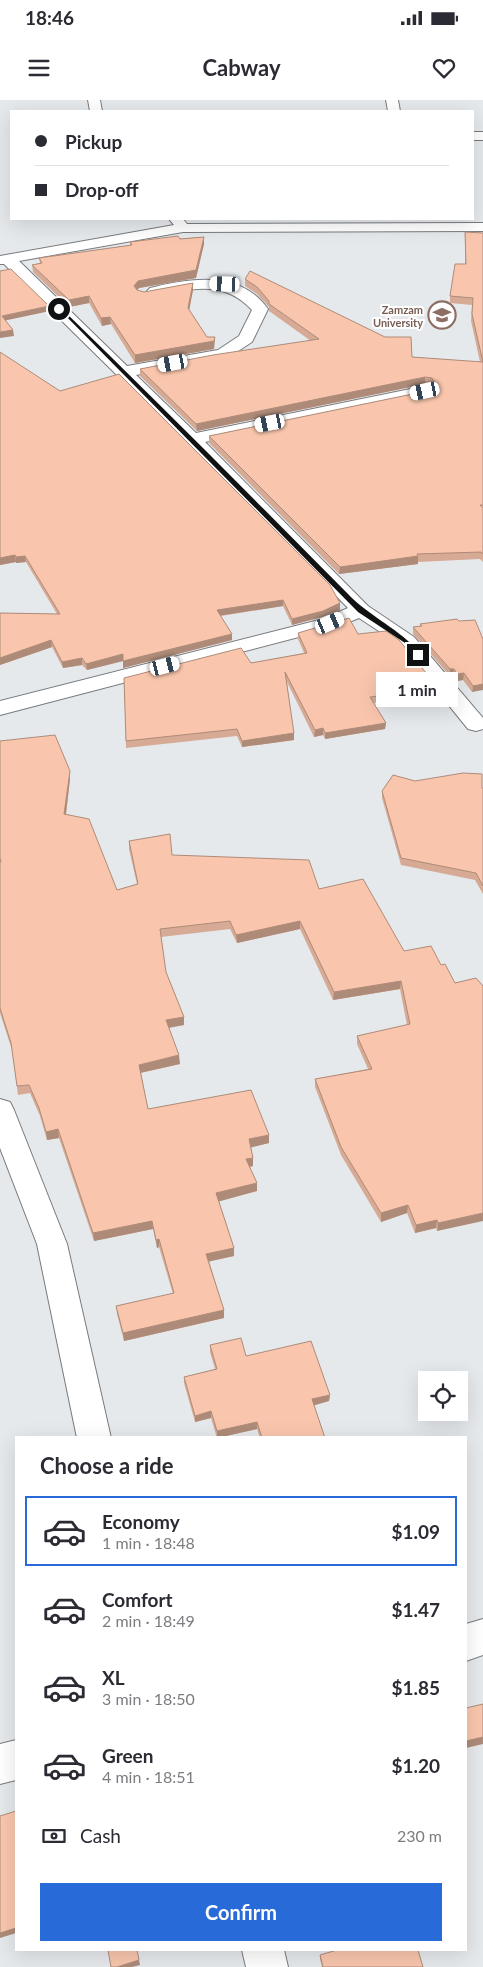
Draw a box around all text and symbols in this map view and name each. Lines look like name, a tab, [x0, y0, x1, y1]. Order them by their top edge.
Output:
text: 18:46	[25, 6, 74, 29]
icon: menu	[25, 54, 53, 82]
text: Cabway	[202, 54, 281, 81]
icon: heart	[430, 54, 458, 82]
text: Pickup	[65, 130, 122, 153]
text: Drop-off	[65, 178, 139, 201]
car	[209, 276, 240, 292]
route start	[48, 298, 70, 320]
school or university icon: Zamzam University	[427, 300, 457, 330]
place label: Zamzam University	[373, 303, 423, 329]
car	[156, 353, 189, 373]
car	[408, 381, 441, 401]
car	[253, 413, 286, 433]
car	[313, 610, 346, 636]
route end	[407, 644, 429, 666]
car	[148, 655, 181, 677]
callout: 1 min	[377, 672, 459, 708]
text: 1 min	[397, 680, 437, 699]
map controls	[418, 1371, 468, 1421]
button: locate	[418, 1371, 468, 1421]
text: Choose a ride	[40, 1452, 174, 1479]
icon: car	[42, 1509, 87, 1554]
text: Economy	[102, 1510, 180, 1533]
text: $1.09	[391, 1520, 440, 1543]
text: 1 min · 18:48	[102, 1533, 195, 1552]
icon: car	[42, 1587, 87, 1632]
text: Comfort	[102, 1588, 173, 1611]
text: $1.47	[391, 1598, 440, 1621]
text: 2 min · 18:49	[102, 1611, 195, 1630]
icon: car	[42, 1665, 87, 1710]
text: XL	[102, 1666, 125, 1689]
text: $1.85	[391, 1676, 440, 1699]
text: 3 min · 18:50	[102, 1689, 195, 1708]
icon: car	[42, 1743, 87, 1788]
text: Green	[102, 1744, 153, 1767]
text: $1.20	[391, 1754, 440, 1777]
text: 4 min · 18:51	[102, 1767, 195, 1786]
icon: cash	[40, 1822, 68, 1850]
text: Cash	[80, 1824, 121, 1847]
text: 230 m	[397, 1826, 442, 1845]
button: Confirm	[40, 1883, 442, 1941]

